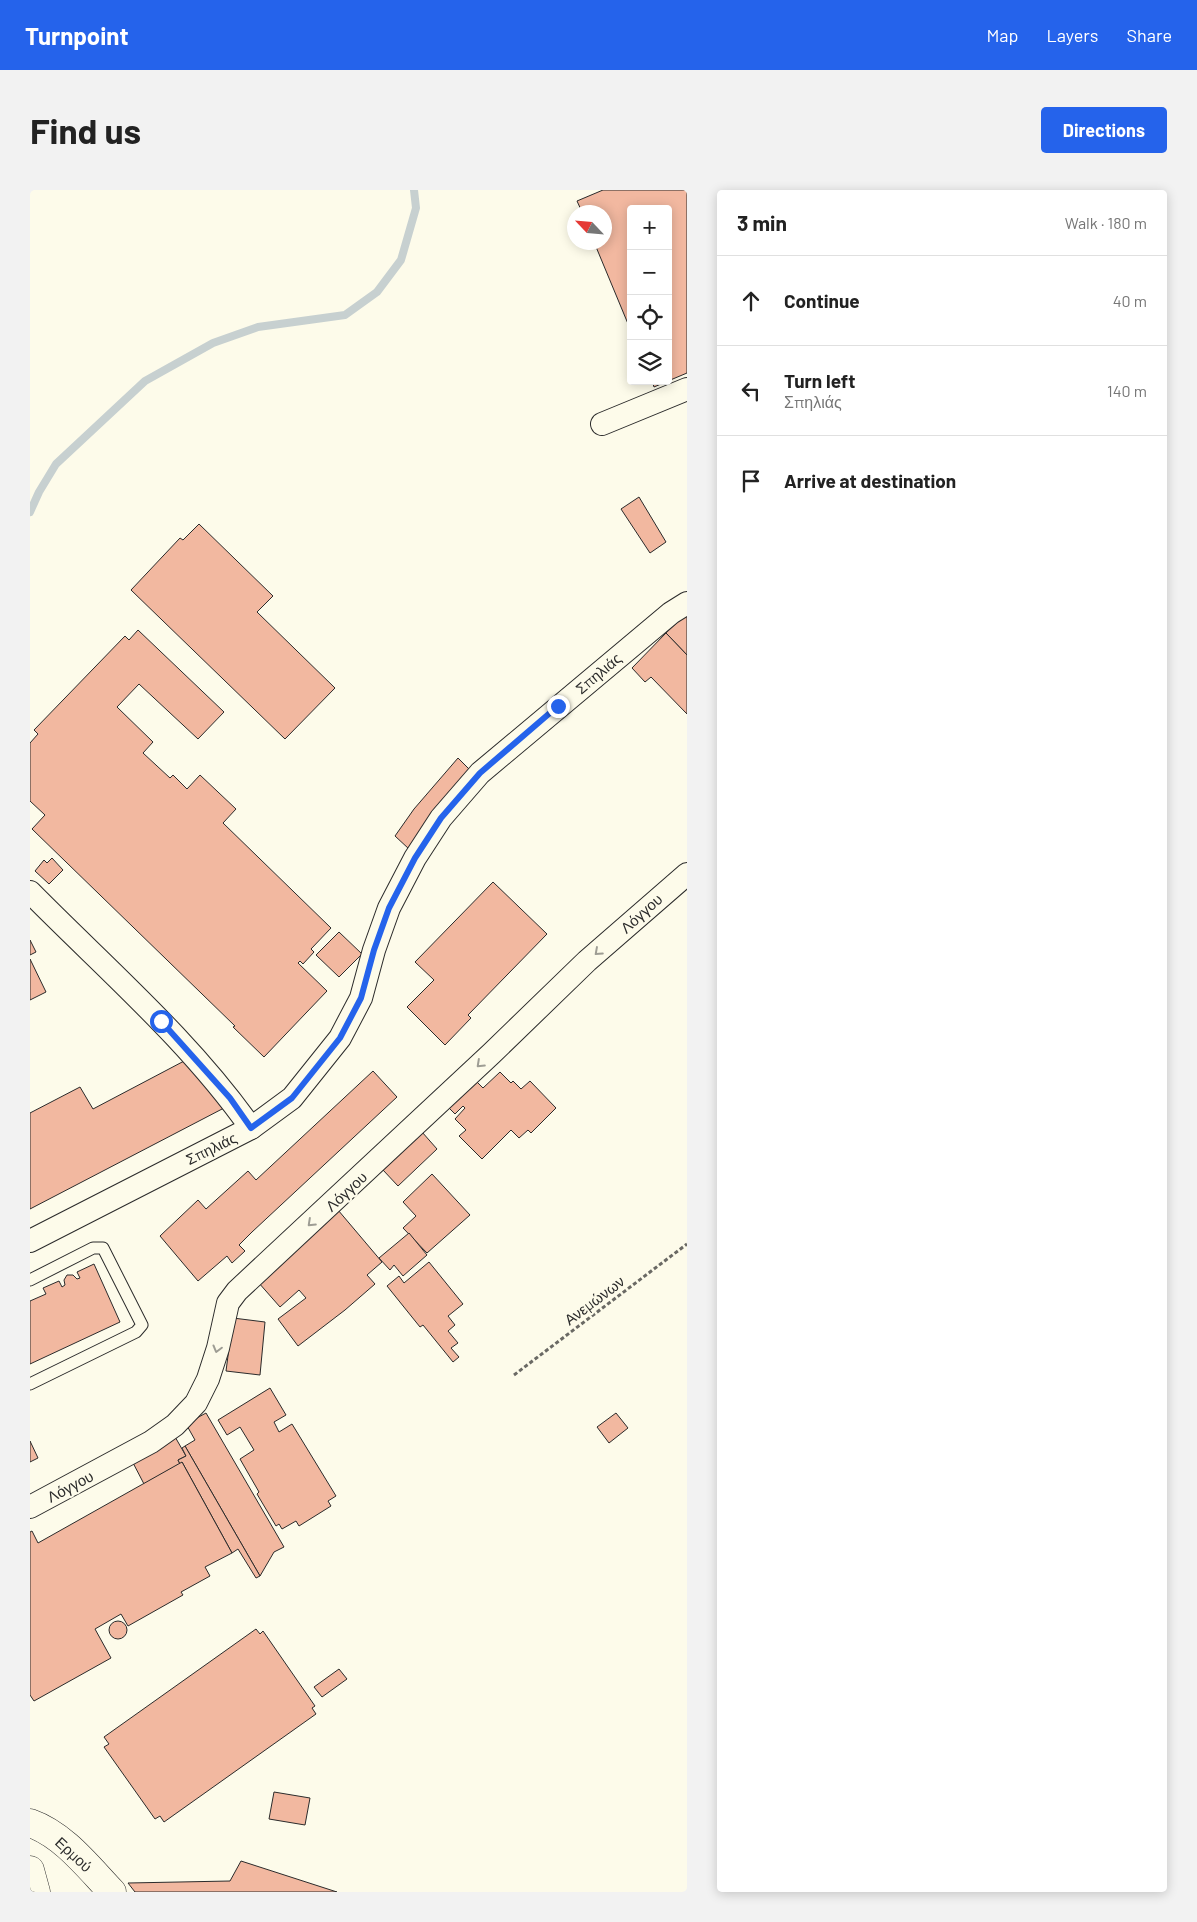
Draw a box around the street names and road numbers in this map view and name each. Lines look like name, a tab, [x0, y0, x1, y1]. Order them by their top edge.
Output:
street label: Σπηλιάς	[572, 649, 624, 697]
street label: Λόγγου	[616, 890, 666, 936]
street label: Σπηλιάς	[183, 1128, 239, 1168]
street label: Λόγγου	[322, 1167, 370, 1215]
street label: Ανεμώνων	[560, 1272, 628, 1328]
street label: Λόγγου	[44, 1466, 96, 1506]
street label: Ερμού	[52, 1833, 96, 1875]

